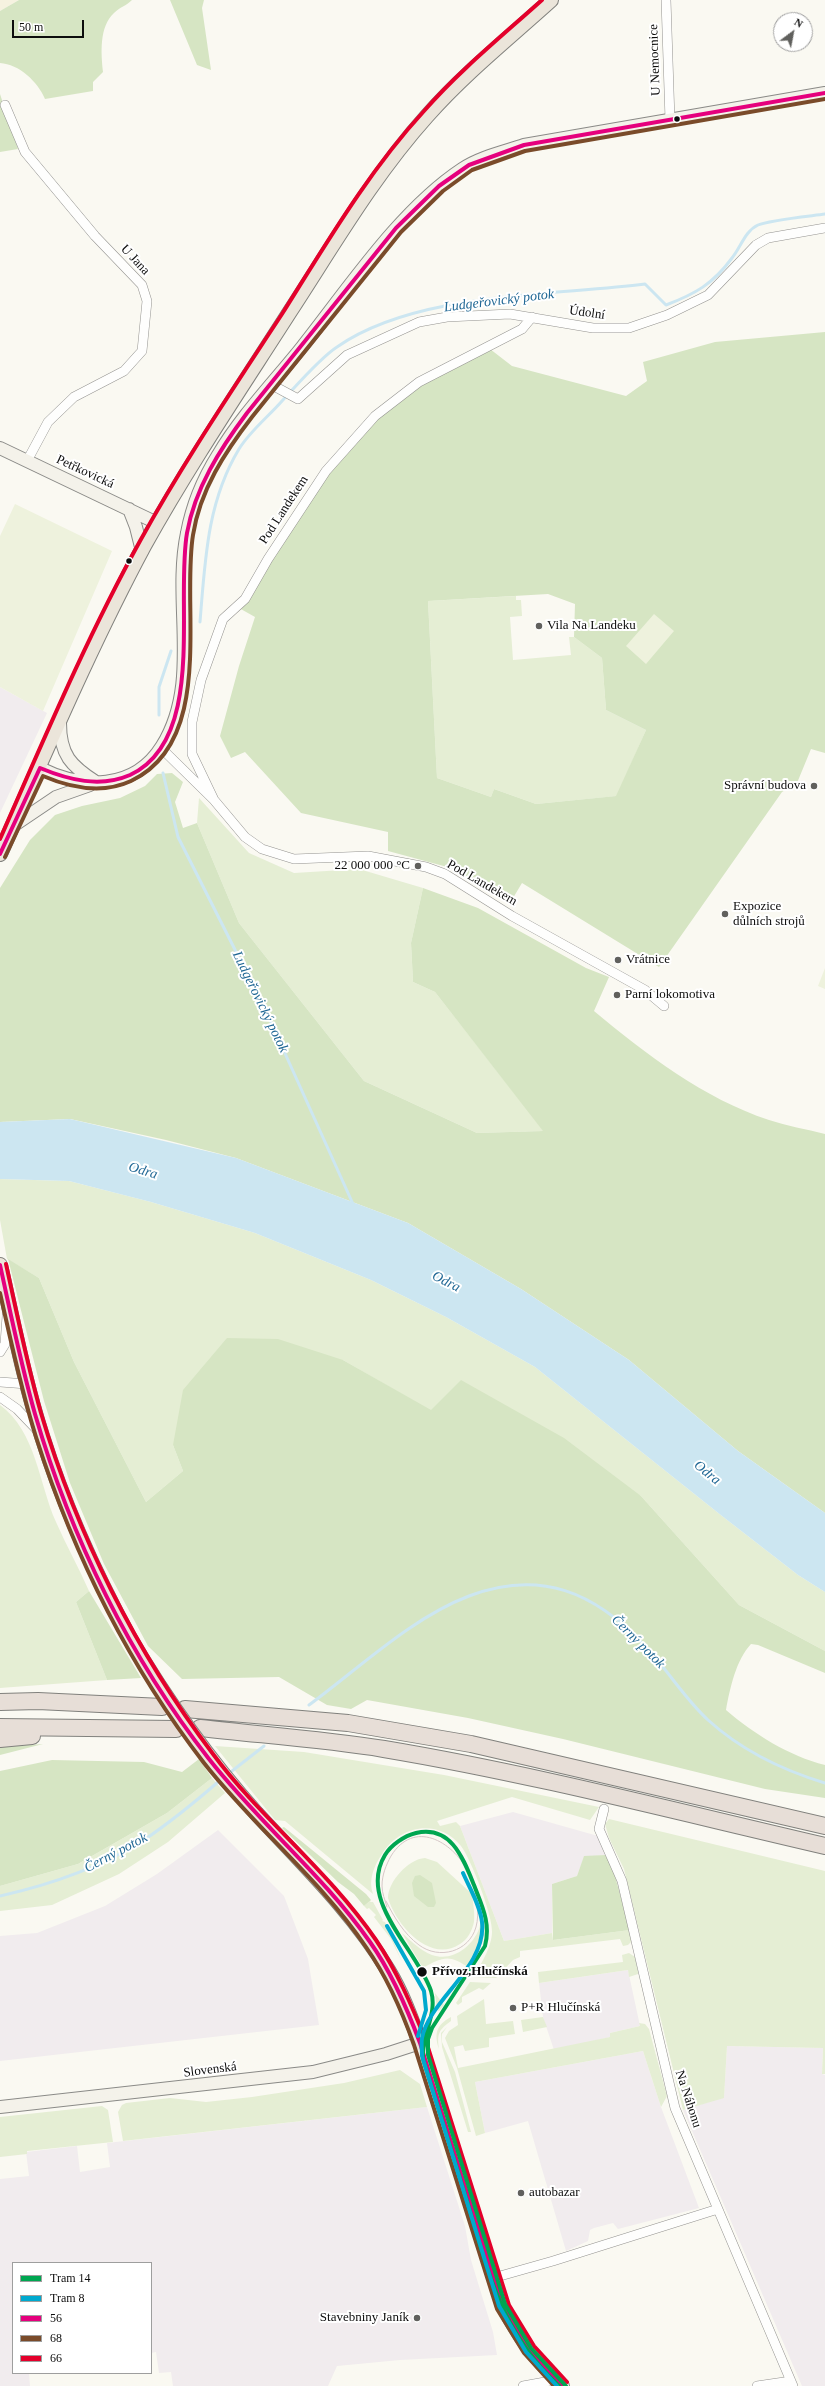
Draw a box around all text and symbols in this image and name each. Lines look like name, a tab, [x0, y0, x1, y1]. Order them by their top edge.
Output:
scale bar	[14, 12, 86, 38]
north arrow	[773, 12, 813, 52]
text: N	[792, 15, 805, 30]
text: 50 m	[19, 20, 43, 34]
street label: U Nemocnice	[646, 24, 664, 96]
unlabelled marker	[672, 114, 682, 124]
street label: U Jana	[117, 242, 153, 278]
water label: Ludgeřovický potok	[443, 286, 555, 316]
street label: Údolní	[568, 303, 606, 323]
street label: Petřkovická	[54, 452, 116, 492]
street label: Pod Landekem	[256, 473, 312, 547]
unlabelled marker	[124, 556, 134, 566]
place label: Vila Na Landeku	[547, 618, 636, 634]
marker: Vila Na Landeku	[534, 621, 544, 631]
place label: Správní budova	[724, 778, 806, 794]
marker: Správní budova	[809, 781, 819, 791]
street label: Pod Landekem	[444, 857, 520, 909]
place label: 22 000 000 °C	[334, 858, 410, 874]
marker: 22 000 000 °C	[413, 861, 423, 871]
place label: Expozice důlních strojů	[733, 899, 805, 930]
marker: Expozice důlních strojů	[720, 909, 730, 919]
water label: Ludgeřovický potok	[228, 949, 292, 1055]
place label: Vrátnice	[626, 952, 670, 968]
marker: Vrátnice	[613, 955, 623, 965]
place label: Parní lokomotiva	[625, 987, 715, 1003]
marker: Parní lokomotiva	[612, 990, 622, 1000]
water label: Odra	[126, 1159, 160, 1183]
water label: Odra	[429, 1268, 463, 1296]
water label: Odra	[690, 1457, 724, 1489]
water label: Černý potok	[608, 1612, 668, 1672]
water label: Černý potok	[82, 1829, 150, 1877]
place label: Přívoz,Hlučínská	[432, 1964, 528, 1980]
marker: Přívoz,Hlučínská	[415, 1965, 429, 1979]
place label: P+R Hlučínská	[521, 2000, 600, 2016]
marker: P+R Hlučínská	[508, 2003, 518, 2013]
street label: Slovenská	[183, 2059, 237, 2081]
street label: Na Náhonu	[671, 2068, 705, 2130]
place label: autobazar	[529, 2185, 580, 2201]
marker: autobazar	[516, 2188, 526, 2198]
legend	[12, 2262, 152, 2374]
text: Tram 14	[50, 2271, 91, 2285]
text: Tram 8	[50, 2291, 85, 2305]
place label: Stavebniny Janík	[320, 2310, 409, 2326]
text: 56	[50, 2311, 62, 2325]
marker: Stavebniny Janík	[412, 2313, 422, 2323]
text: 68	[50, 2331, 62, 2345]
text: 66	[50, 2351, 62, 2365]

